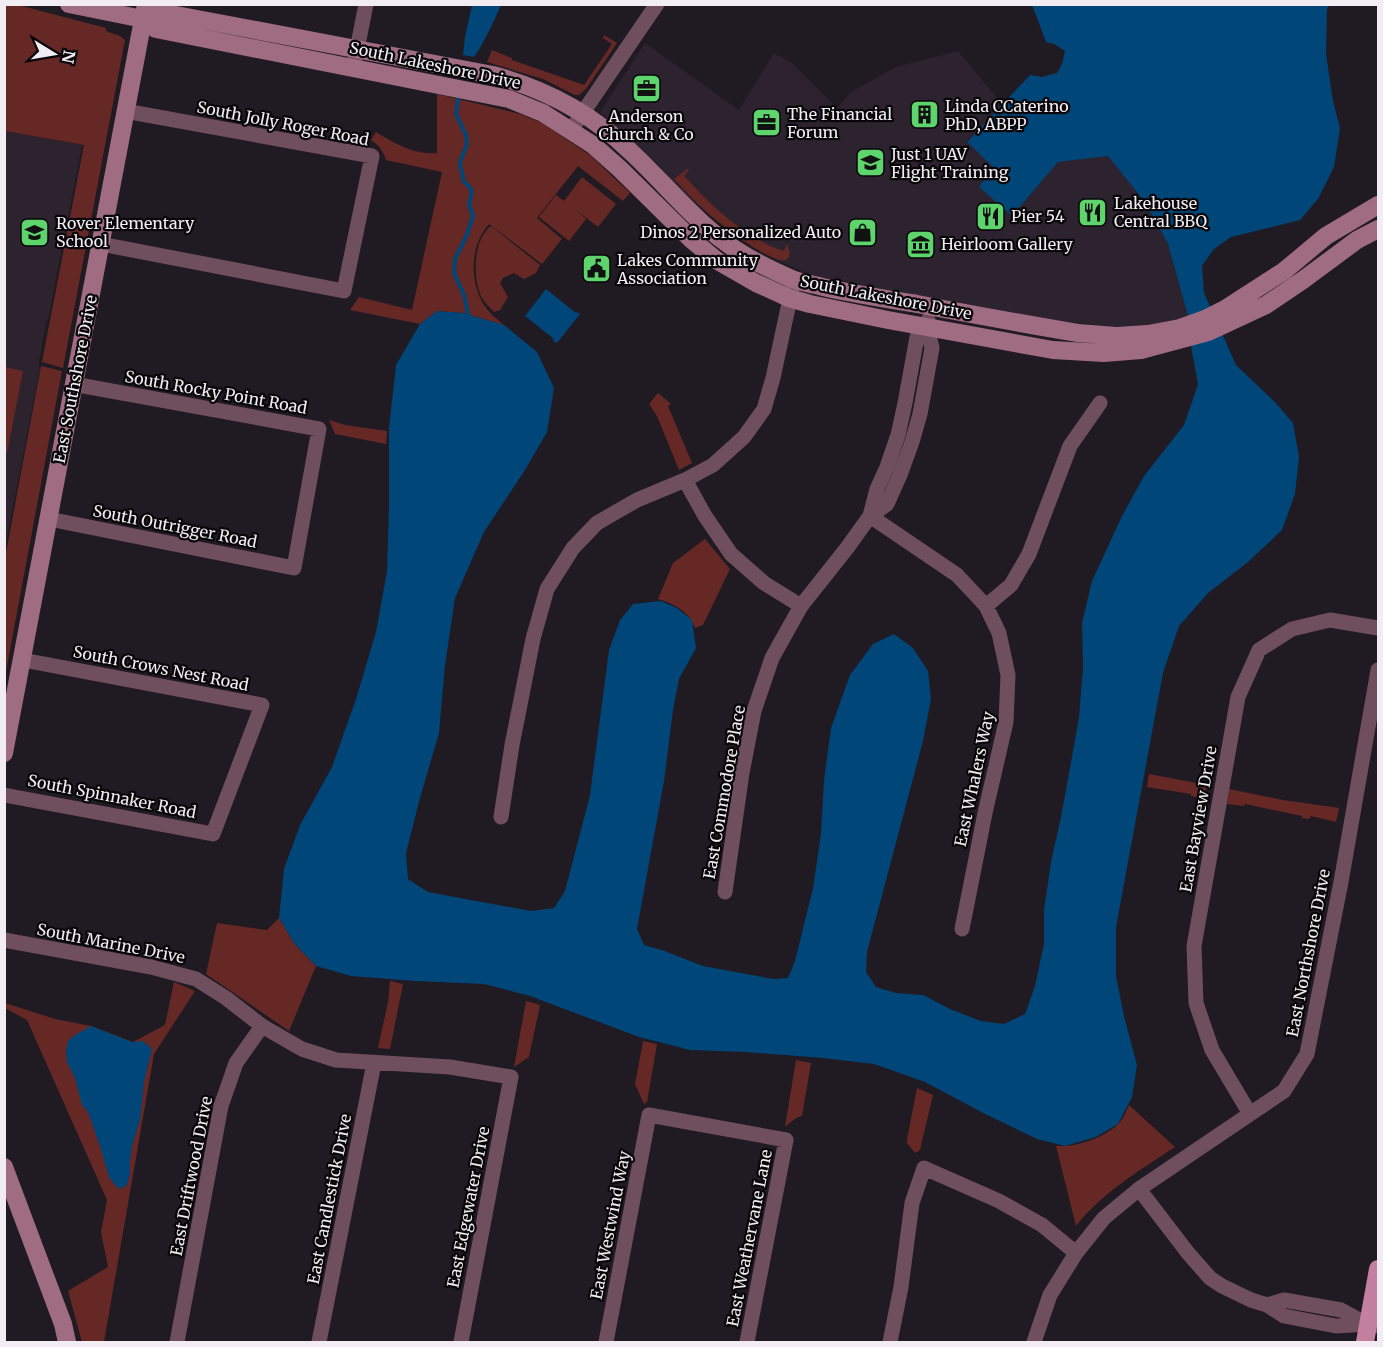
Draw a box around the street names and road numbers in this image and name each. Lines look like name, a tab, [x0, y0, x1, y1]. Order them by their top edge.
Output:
street label: South Lakeshore Drive	[348, 37, 522, 93]
street label: South Jolly Roger Road	[195, 96, 371, 150]
street label: South Lakeshore Drive	[798, 271, 974, 323]
street label: East Southshore Drive	[49, 293, 101, 465]
street label: South Rocky Point Road	[123, 366, 309, 418]
street label: South Outrigger Road	[91, 500, 259, 552]
street label: South Crows Nest Road	[72, 641, 251, 695]
street label: East Commodore Place	[699, 704, 749, 880]
street label: East Whalers Way	[950, 709, 998, 848]
street label: East Bayview Drive	[1175, 744, 1221, 894]
street label: South Spinnaker Road	[26, 770, 198, 822]
street label: East Northshore Drive	[1282, 867, 1334, 1039]
street label: South Marine Drive	[35, 919, 187, 967]
street label: East Driftwood Drive	[166, 1094, 216, 1258]
street label: East Candlestick Drive	[303, 1112, 355, 1286]
street label: East Edgewater Drive	[443, 1125, 493, 1289]
street label: East Westwind Way	[586, 1148, 634, 1301]
street label: East Weathervane Lane	[722, 1148, 776, 1328]

